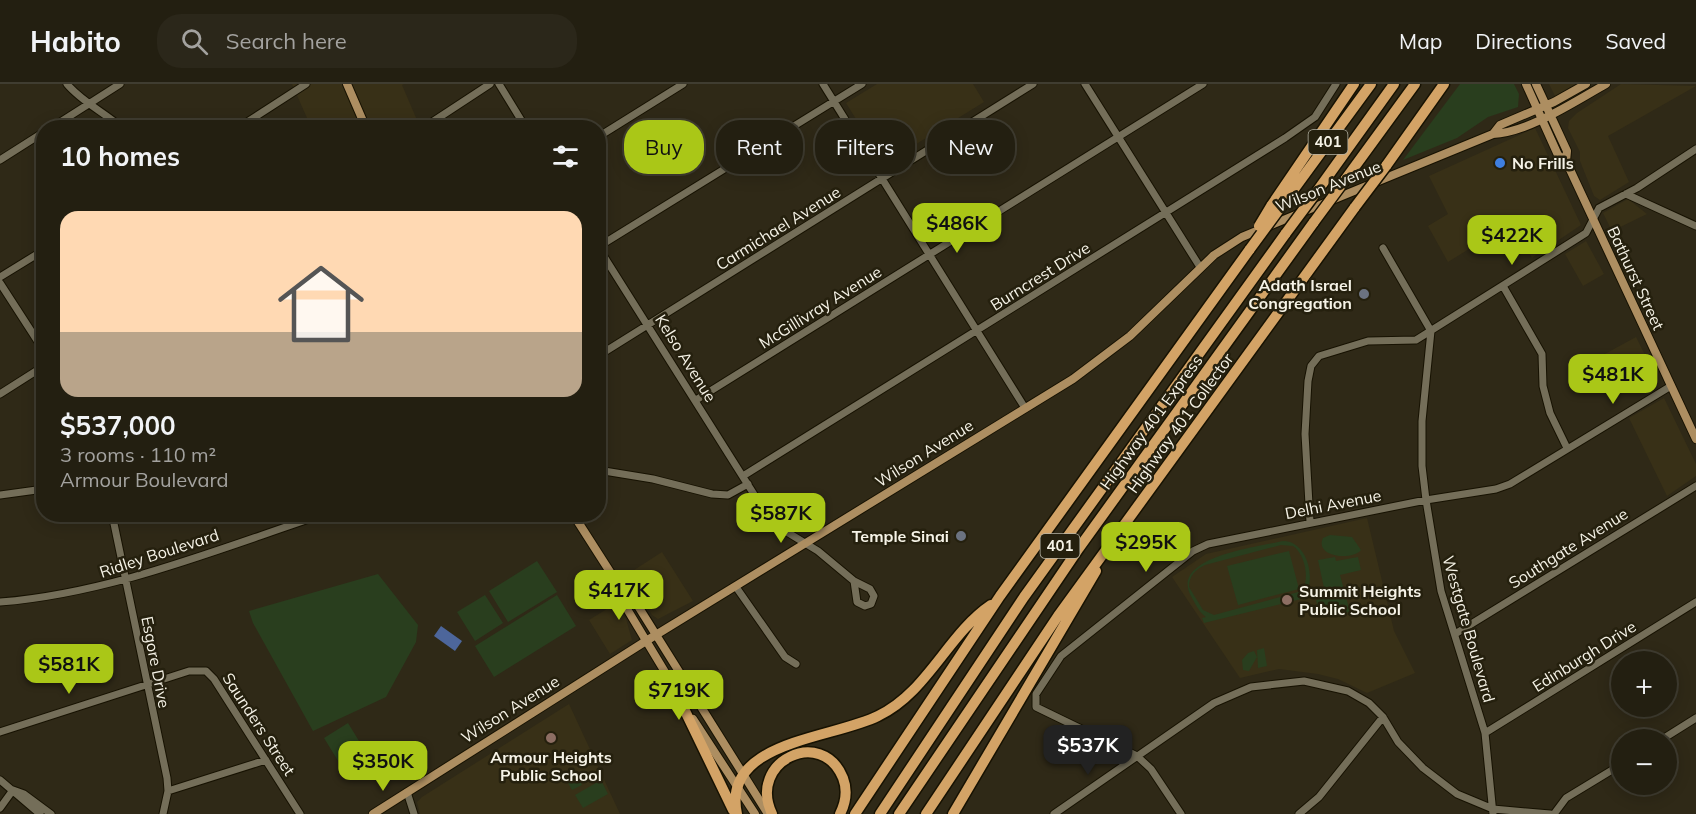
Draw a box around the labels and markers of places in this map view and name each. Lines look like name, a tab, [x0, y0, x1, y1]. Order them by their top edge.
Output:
place label: No Frills	[1512, 153, 1574, 173]
marker: No Frills	[1493, 156, 1507, 170]
pin: $486K	[915, 203, 999, 254]
pin: $422K	[1470, 215, 1554, 266]
place label: Adath Israel Congregation	[1248, 275, 1352, 313]
marker: Adath Israel Congregation	[1357, 287, 1371, 301]
pin: $481K	[1571, 354, 1655, 405]
pin: $587K	[739, 493, 823, 544]
pin: $295K	[1104, 522, 1188, 573]
place label: Temple Sinai	[852, 526, 949, 546]
marker: Temple Sinai	[954, 529, 968, 543]
pin: $417K	[577, 570, 661, 621]
place label: Summit Heights Public School	[1299, 581, 1421, 619]
marker: Summit Heights Public School	[1280, 593, 1294, 607]
pin: $581K	[27, 644, 111, 695]
pin: $719K	[637, 670, 721, 721]
pin: $537K	[1046, 725, 1130, 776]
marker: Armour Heights Public School	[544, 731, 558, 745]
pin: $350K	[341, 741, 425, 792]
place label: Armour Heights Public School	[490, 747, 612, 785]

